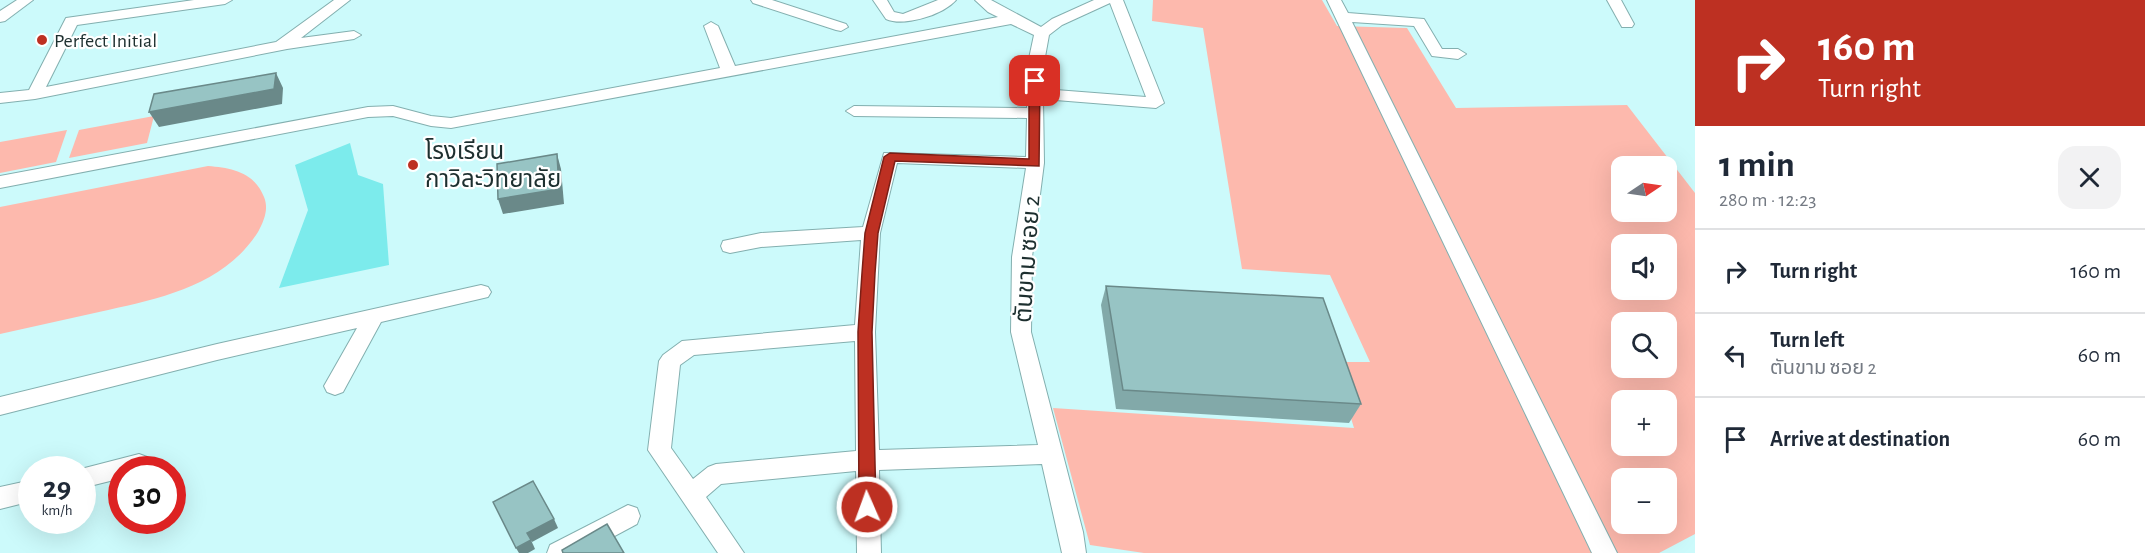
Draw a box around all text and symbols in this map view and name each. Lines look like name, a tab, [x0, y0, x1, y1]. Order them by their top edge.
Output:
icon: right	[1719, 24, 1797, 102]
text: 160 m	[1818, 26, 1916, 68]
place label: Perfect Initial	[54, 31, 157, 51]
marker: Perfect Initial	[35, 33, 49, 47]
pin	[1009, 55, 1060, 106]
icon: arrive	[1018, 64, 1051, 97]
text: Turn right	[1818, 75, 1921, 102]
place label: โรงเรียน กาวิละวิทยาลัย	[425, 138, 561, 192]
button: close	[2058, 146, 2121, 209]
text: 1 min	[1719, 147, 1795, 183]
north arrow	[1611, 156, 1677, 222]
map controls	[1611, 156, 1677, 534]
marker: โรงเรียน กาวิละวิทยาลัย	[406, 158, 420, 172]
text: 280 m · 12:23	[1719, 190, 1817, 210]
street label: ตันขาม ซอย 2	[1011, 194, 1044, 324]
button: sound	[1611, 234, 1677, 300]
icon: right	[1719, 255, 1752, 288]
text: Turn right	[1770, 260, 1857, 282]
text: 160 m	[2070, 260, 2121, 282]
button: search	[1611, 312, 1677, 378]
text: Turn left	[1770, 329, 1844, 351]
icon: left	[1719, 339, 1752, 372]
text: 60 m	[2078, 344, 2121, 366]
text: ตันขาม ซอย 2	[1770, 358, 1877, 378]
button: +	[1611, 390, 1677, 456]
icon: arrive	[1719, 423, 1752, 456]
text: Arrive at destination	[1770, 428, 1950, 450]
text: 60 m	[2078, 428, 2121, 450]
speed limit sign: 30	[108, 456, 186, 534]
button: −	[1611, 468, 1677, 534]
text: 29	[43, 473, 71, 503]
position arrow	[835, 475, 899, 539]
text: km/h	[42, 503, 72, 518]

